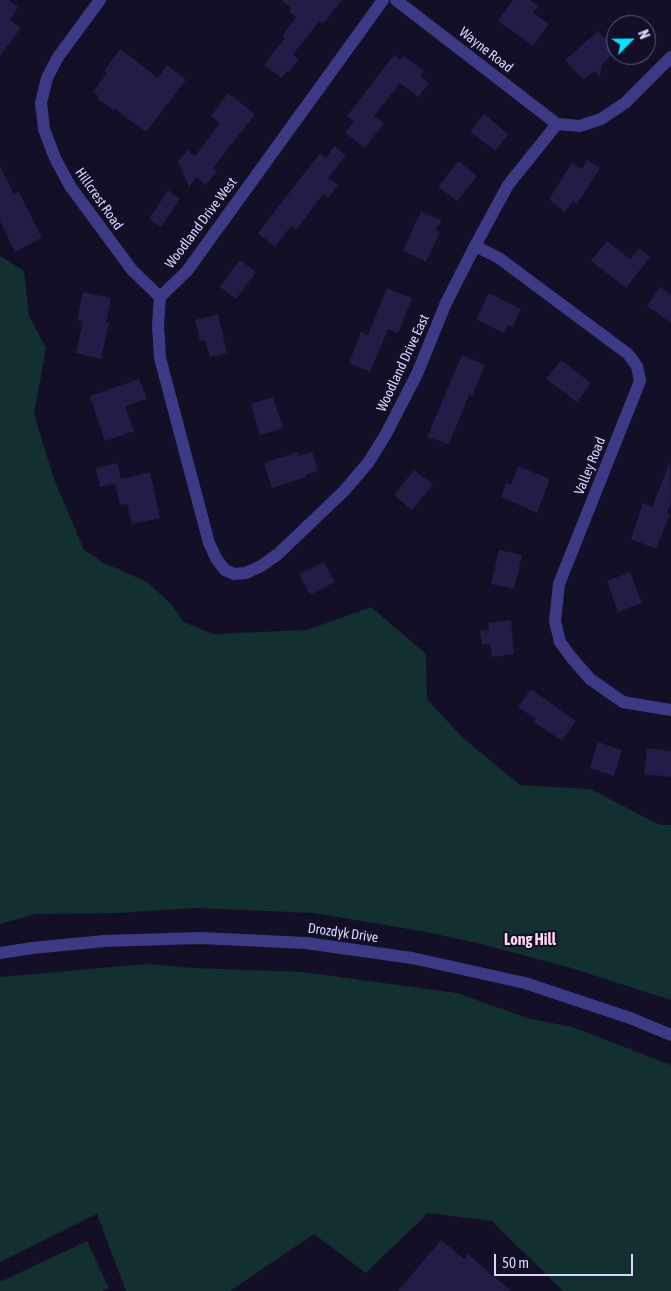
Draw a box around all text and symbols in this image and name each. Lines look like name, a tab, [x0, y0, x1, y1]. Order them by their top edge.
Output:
north arrow	[606, 15, 656, 65]
street label: Wayne Road	[456, 24, 516, 76]
text: N	[635, 28, 653, 41]
street label: Hillcrest Road	[71, 165, 127, 233]
street label: Woodland Drive West	[161, 174, 241, 272]
street label: Woodland Drive East	[373, 312, 433, 414]
street label: Valley Road	[571, 435, 609, 497]
street label: Drozdyk Drive	[307, 920, 379, 946]
district label: Long Hill	[504, 930, 556, 950]
scale bar	[496, 1244, 635, 1276]
text: 50 m	[502, 1254, 529, 1271]

